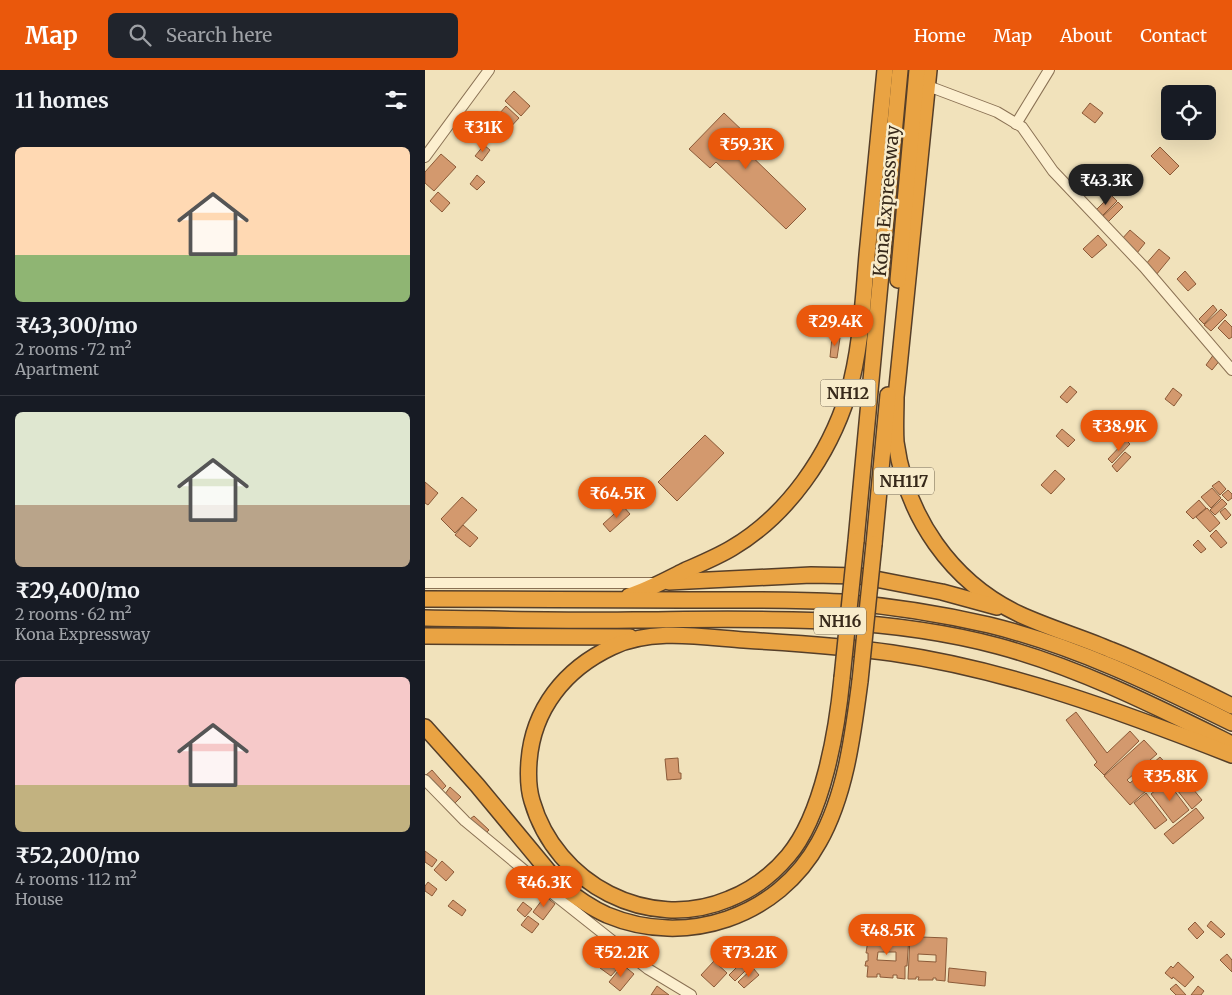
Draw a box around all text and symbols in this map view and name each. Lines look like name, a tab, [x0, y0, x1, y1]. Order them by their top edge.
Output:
search box	[108, 13, 458, 58]
text: Map	[25, 20, 78, 51]
icon: search	[126, 21, 154, 49]
text: Search here	[166, 23, 272, 47]
text: Home	[914, 24, 966, 47]
text: Map	[994, 24, 1032, 47]
text: About	[1060, 24, 1112, 47]
text: Contact	[1140, 24, 1207, 47]
map controls	[1161, 85, 1216, 140]
button: locate	[1161, 85, 1216, 140]
icon: filters	[382, 86, 410, 114]
text: 11 homes	[15, 87, 109, 114]
pin: ₹31K	[453, 111, 513, 153]
text: ₹31K	[464, 117, 502, 137]
street label: Kona Expressway	[868, 124, 904, 278]
pin: ₹59.3K	[705, 128, 787, 170]
text: ₹59.3K	[719, 134, 773, 154]
pin: ₹43.3K	[1065, 164, 1147, 206]
text: ₹43.3K	[1079, 170, 1133, 190]
icon: home	[168, 179, 258, 269]
pin: ₹29.4K	[794, 304, 876, 347]
text: ₹29.4K	[807, 311, 863, 331]
text: ₹43,300/mo	[15, 312, 138, 339]
text: 2 rooms · 72 m²	[15, 339, 131, 359]
text: Apartment	[15, 359, 99, 379]
road number: NH12	[821, 379, 875, 406]
pin: ₹38.9K	[1078, 410, 1160, 452]
text: ₹38.9K	[1092, 416, 1146, 436]
icon: home	[168, 445, 258, 535]
road number: NH117	[874, 468, 934, 494]
pin: ₹64.5K	[576, 476, 658, 519]
text: ₹64.5K	[589, 483, 645, 503]
text: ₹29,400/mo	[15, 577, 140, 604]
text: 2 rooms · 62 m²	[15, 604, 132, 624]
road number: NH16	[814, 608, 866, 634]
text: Kona Expressway	[15, 624, 150, 644]
icon: home	[168, 710, 258, 800]
pin: ₹35.8K	[1129, 760, 1211, 802]
text: ₹35.8K	[1143, 766, 1197, 786]
text: ₹52,200/mo	[15, 842, 140, 869]
pin: ₹46.3K	[503, 866, 585, 908]
text: 4 rooms · 112 m²	[15, 869, 137, 889]
text: ₹46.3K	[517, 872, 571, 892]
text: House	[15, 889, 63, 909]
pin: ₹48.5K	[846, 914, 928, 956]
text: ₹48.5K	[859, 920, 915, 940]
pin: ₹52.2K	[580, 936, 662, 978]
pin: ₹73.2K	[708, 936, 790, 978]
text: ₹52.2K	[593, 942, 649, 962]
text: ₹73.2K	[721, 942, 777, 962]

